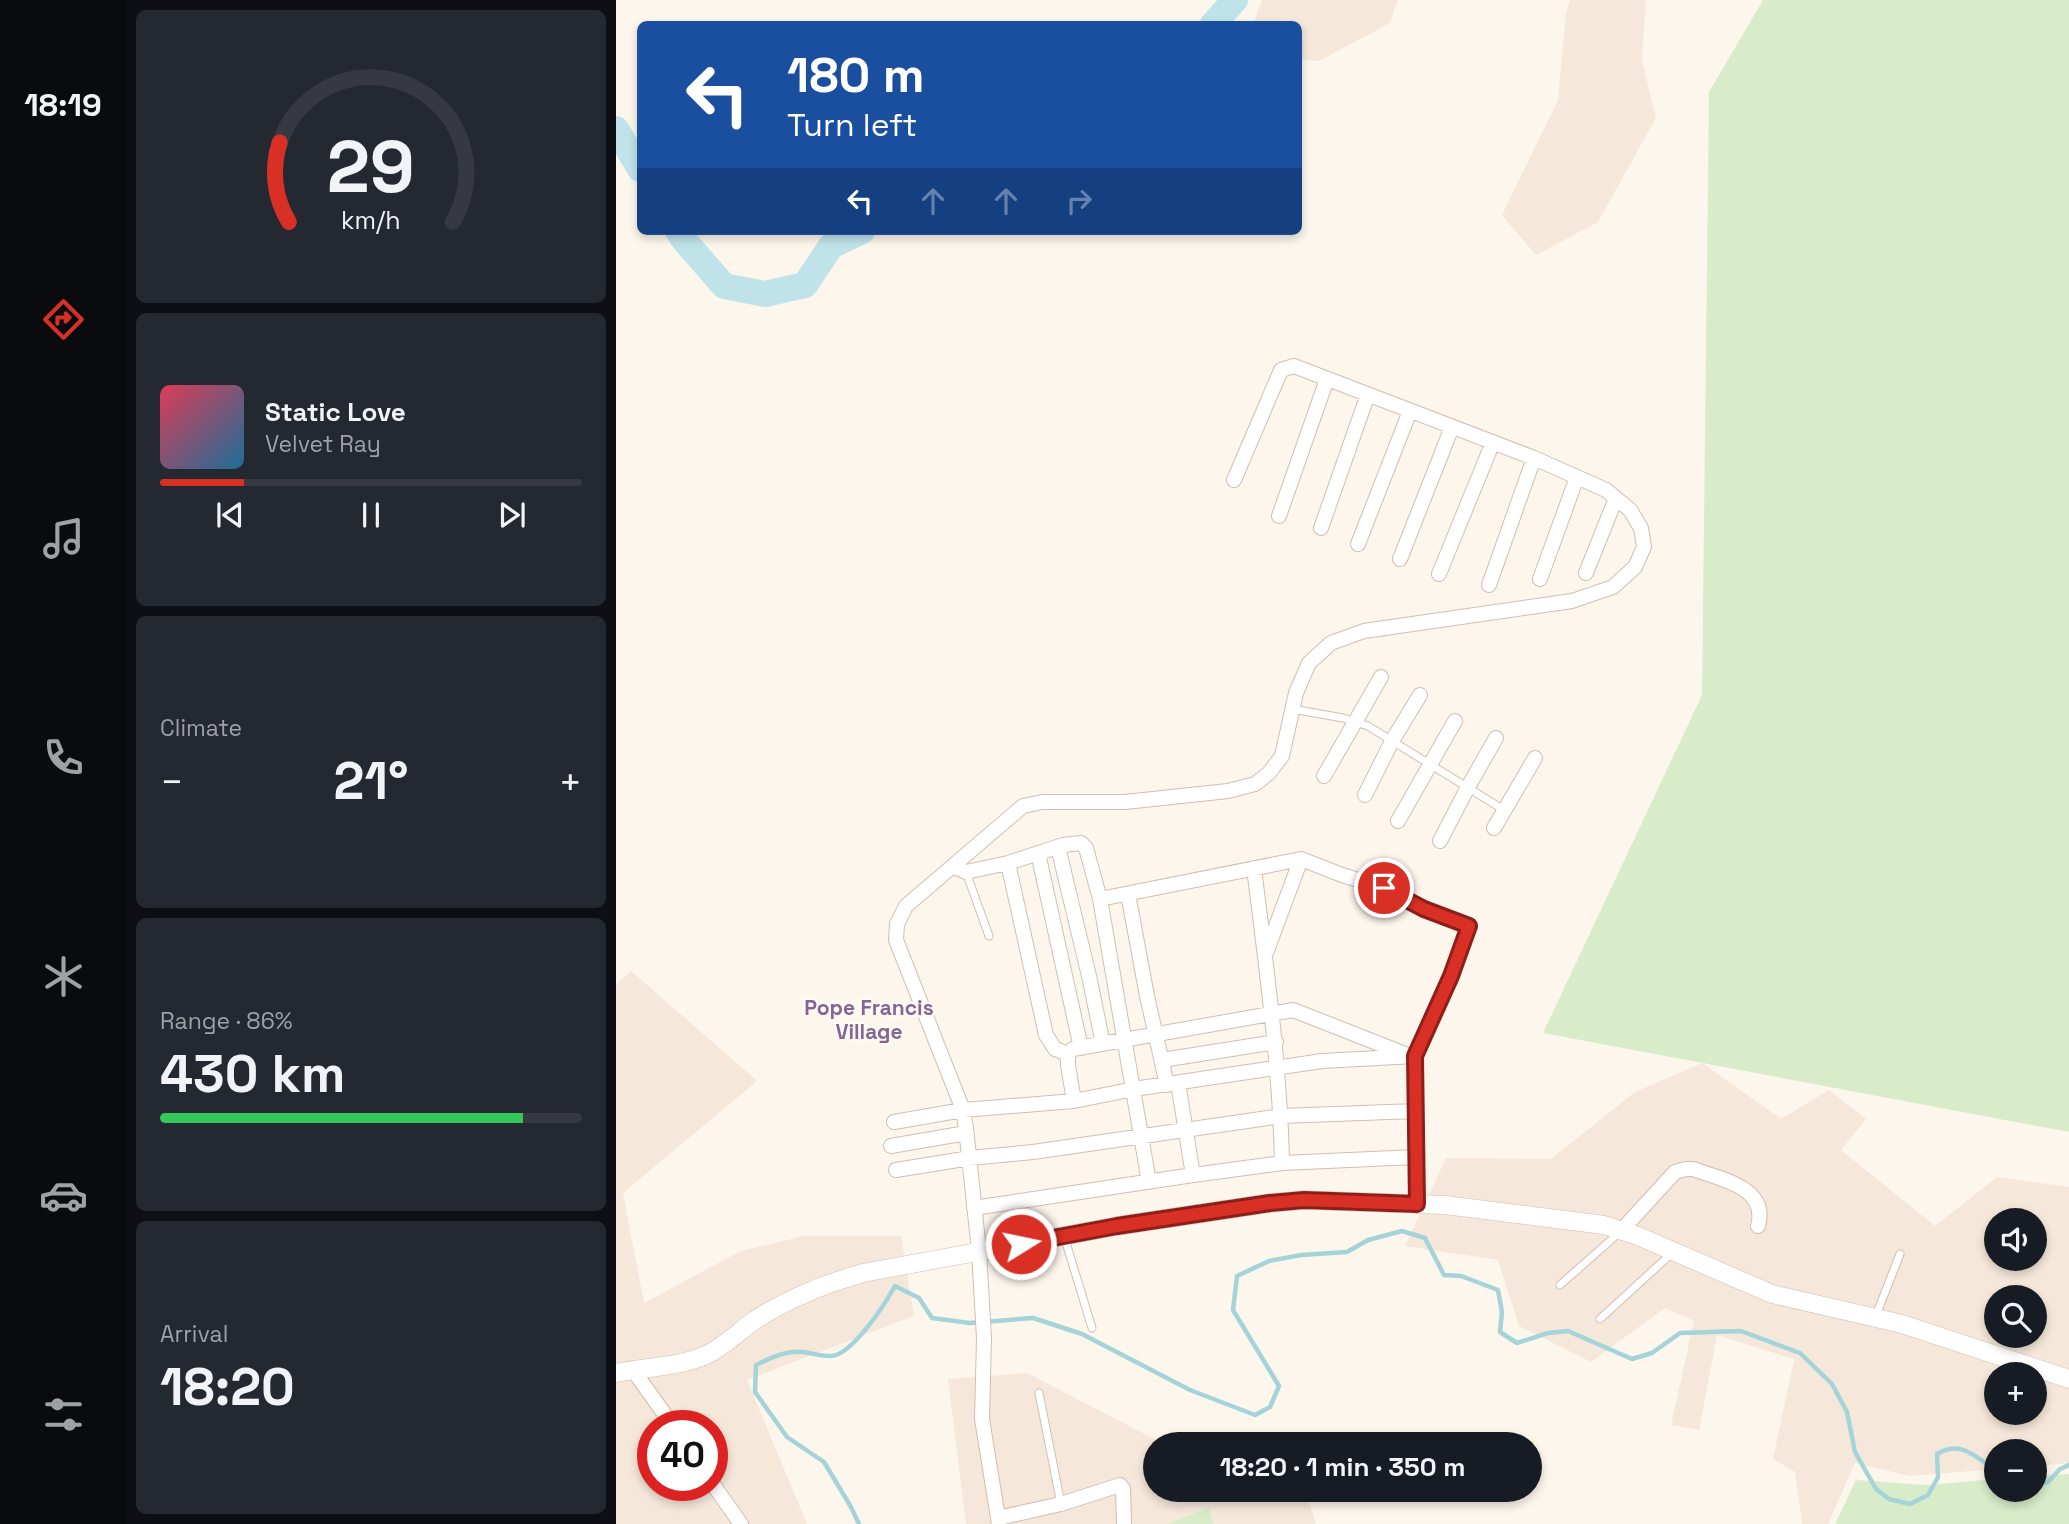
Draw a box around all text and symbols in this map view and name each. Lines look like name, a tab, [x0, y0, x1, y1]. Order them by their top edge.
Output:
text: 180 m	[787, 44, 925, 106]
icon: left	[672, 49, 763, 140]
text: 18:19	[24, 85, 102, 125]
text: Turn left	[787, 105, 917, 145]
text: 29	[327, 121, 415, 214]
icon: left	[841, 182, 879, 220]
icon: ahead	[914, 182, 952, 220]
icon: ahead	[987, 182, 1025, 220]
icon: right	[1060, 182, 1098, 220]
text: km/h	[341, 204, 401, 236]
icon: directions	[39, 295, 88, 344]
text: Static Love	[265, 395, 406, 429]
text: Velvet Ray	[265, 429, 381, 459]
icon: previous	[211, 496, 249, 534]
icon: pause	[352, 496, 390, 534]
icon: next	[493, 496, 531, 534]
icon: music	[39, 514, 88, 563]
text: Climate	[160, 713, 242, 743]
icon: phone	[39, 733, 88, 782]
text: 21°	[334, 748, 408, 814]
text: −	[160, 758, 184, 806]
text: +	[558, 758, 582, 806]
pin	[1354, 858, 1414, 918]
icon: arrive	[1365, 869, 1403, 907]
icon: climate	[39, 952, 88, 1001]
district label: Pope Francis Village	[804, 994, 934, 1045]
text: Range · 86%	[160, 1006, 293, 1036]
text: 430 km	[160, 1041, 345, 1107]
icon: car	[39, 1171, 88, 1220]
position arrow	[984, 1207, 1058, 1281]
map controls	[1984, 1208, 2047, 1502]
button: sound	[1984, 1208, 2047, 1271]
button: search	[1984, 1285, 2047, 1348]
text: Arrival	[160, 1319, 228, 1349]
text: 18:20	[160, 1354, 295, 1420]
button: +	[1984, 1362, 2047, 1425]
icon: filters	[39, 1390, 88, 1439]
speed limit sign: 40	[637, 1410, 728, 1501]
button: −	[1984, 1439, 2047, 1502]
text: 18:20 · 1 min · 350 m	[1220, 1450, 1465, 1484]

